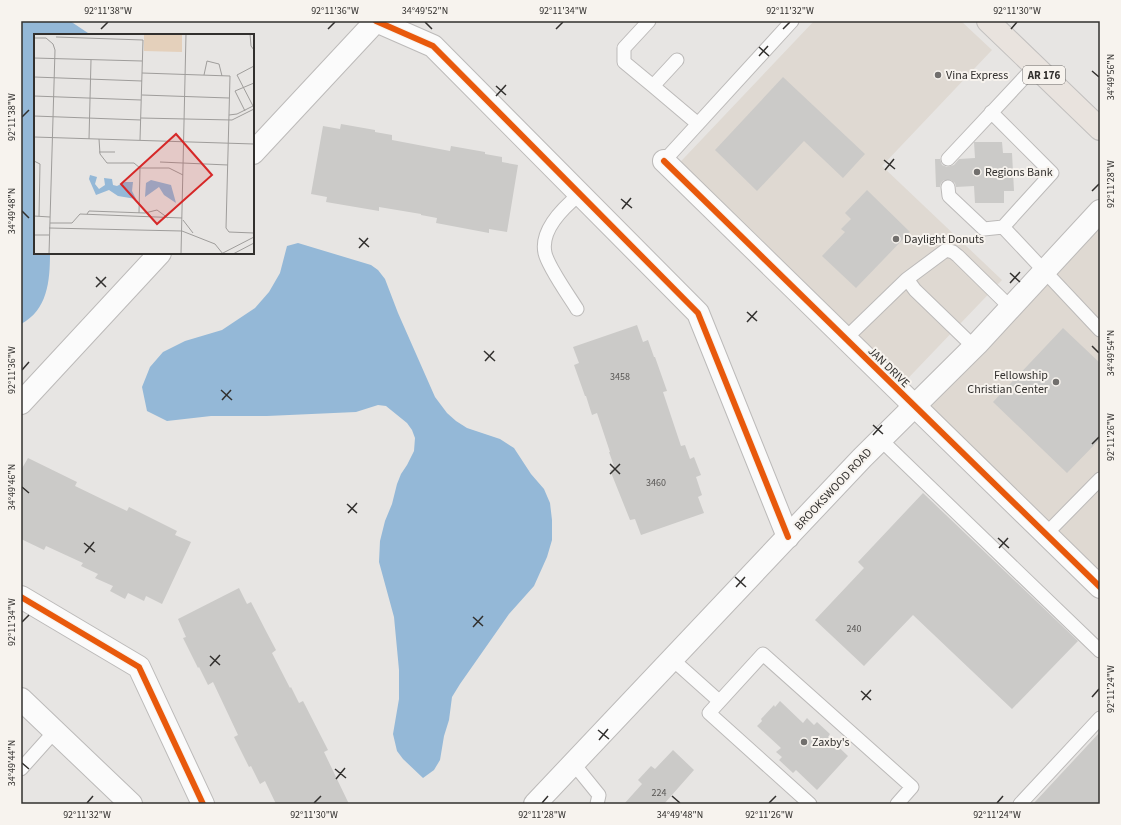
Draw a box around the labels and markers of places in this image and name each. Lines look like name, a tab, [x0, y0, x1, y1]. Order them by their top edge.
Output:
place label: Vina Express	[946, 67, 1008, 84]
marker: Vina Express	[933, 70, 943, 80]
place label: Regions Bank	[985, 164, 1053, 181]
marker: Regions Bank	[972, 167, 982, 177]
place label: Daylight Donuts	[904, 231, 984, 248]
marker: Daylight Donuts	[891, 234, 901, 244]
place label: Fellowship Christian Center	[967, 367, 1049, 398]
marker: Fellowship Christian Center	[1051, 377, 1061, 387]
place label: Zaxby's	[812, 734, 850, 751]
marker: Zaxby's	[799, 737, 809, 747]

